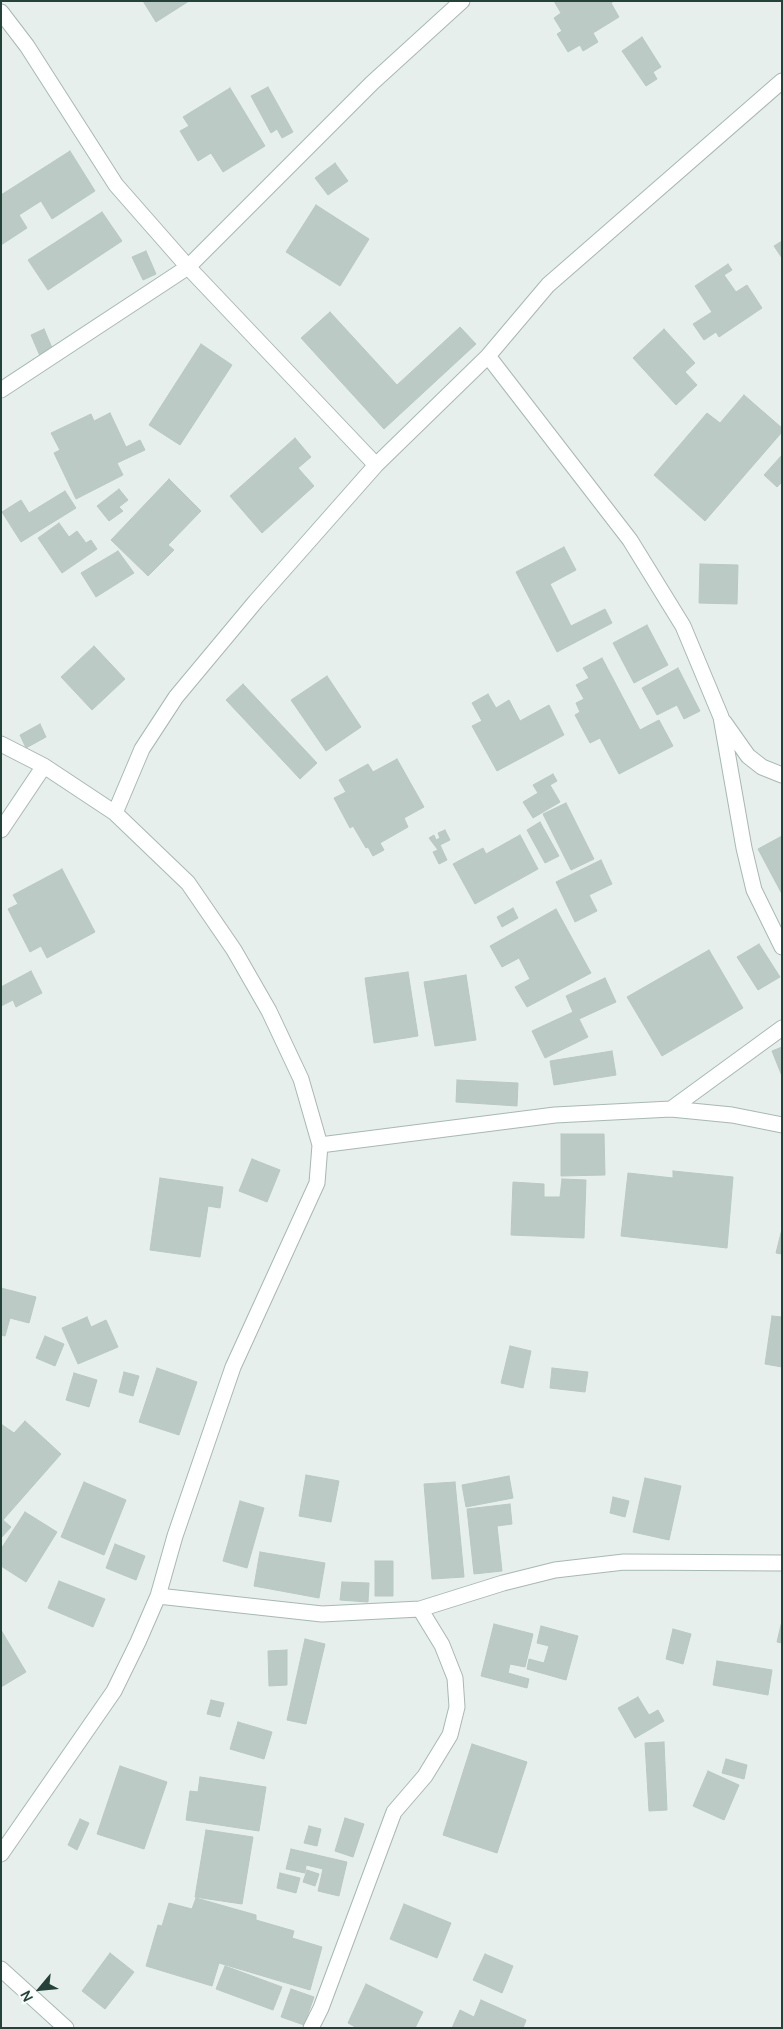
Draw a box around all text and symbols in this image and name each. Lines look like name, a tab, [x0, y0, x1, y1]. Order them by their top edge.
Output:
north arrow	[15, 1964, 65, 2014]
text: N	[16, 1987, 37, 2005]

